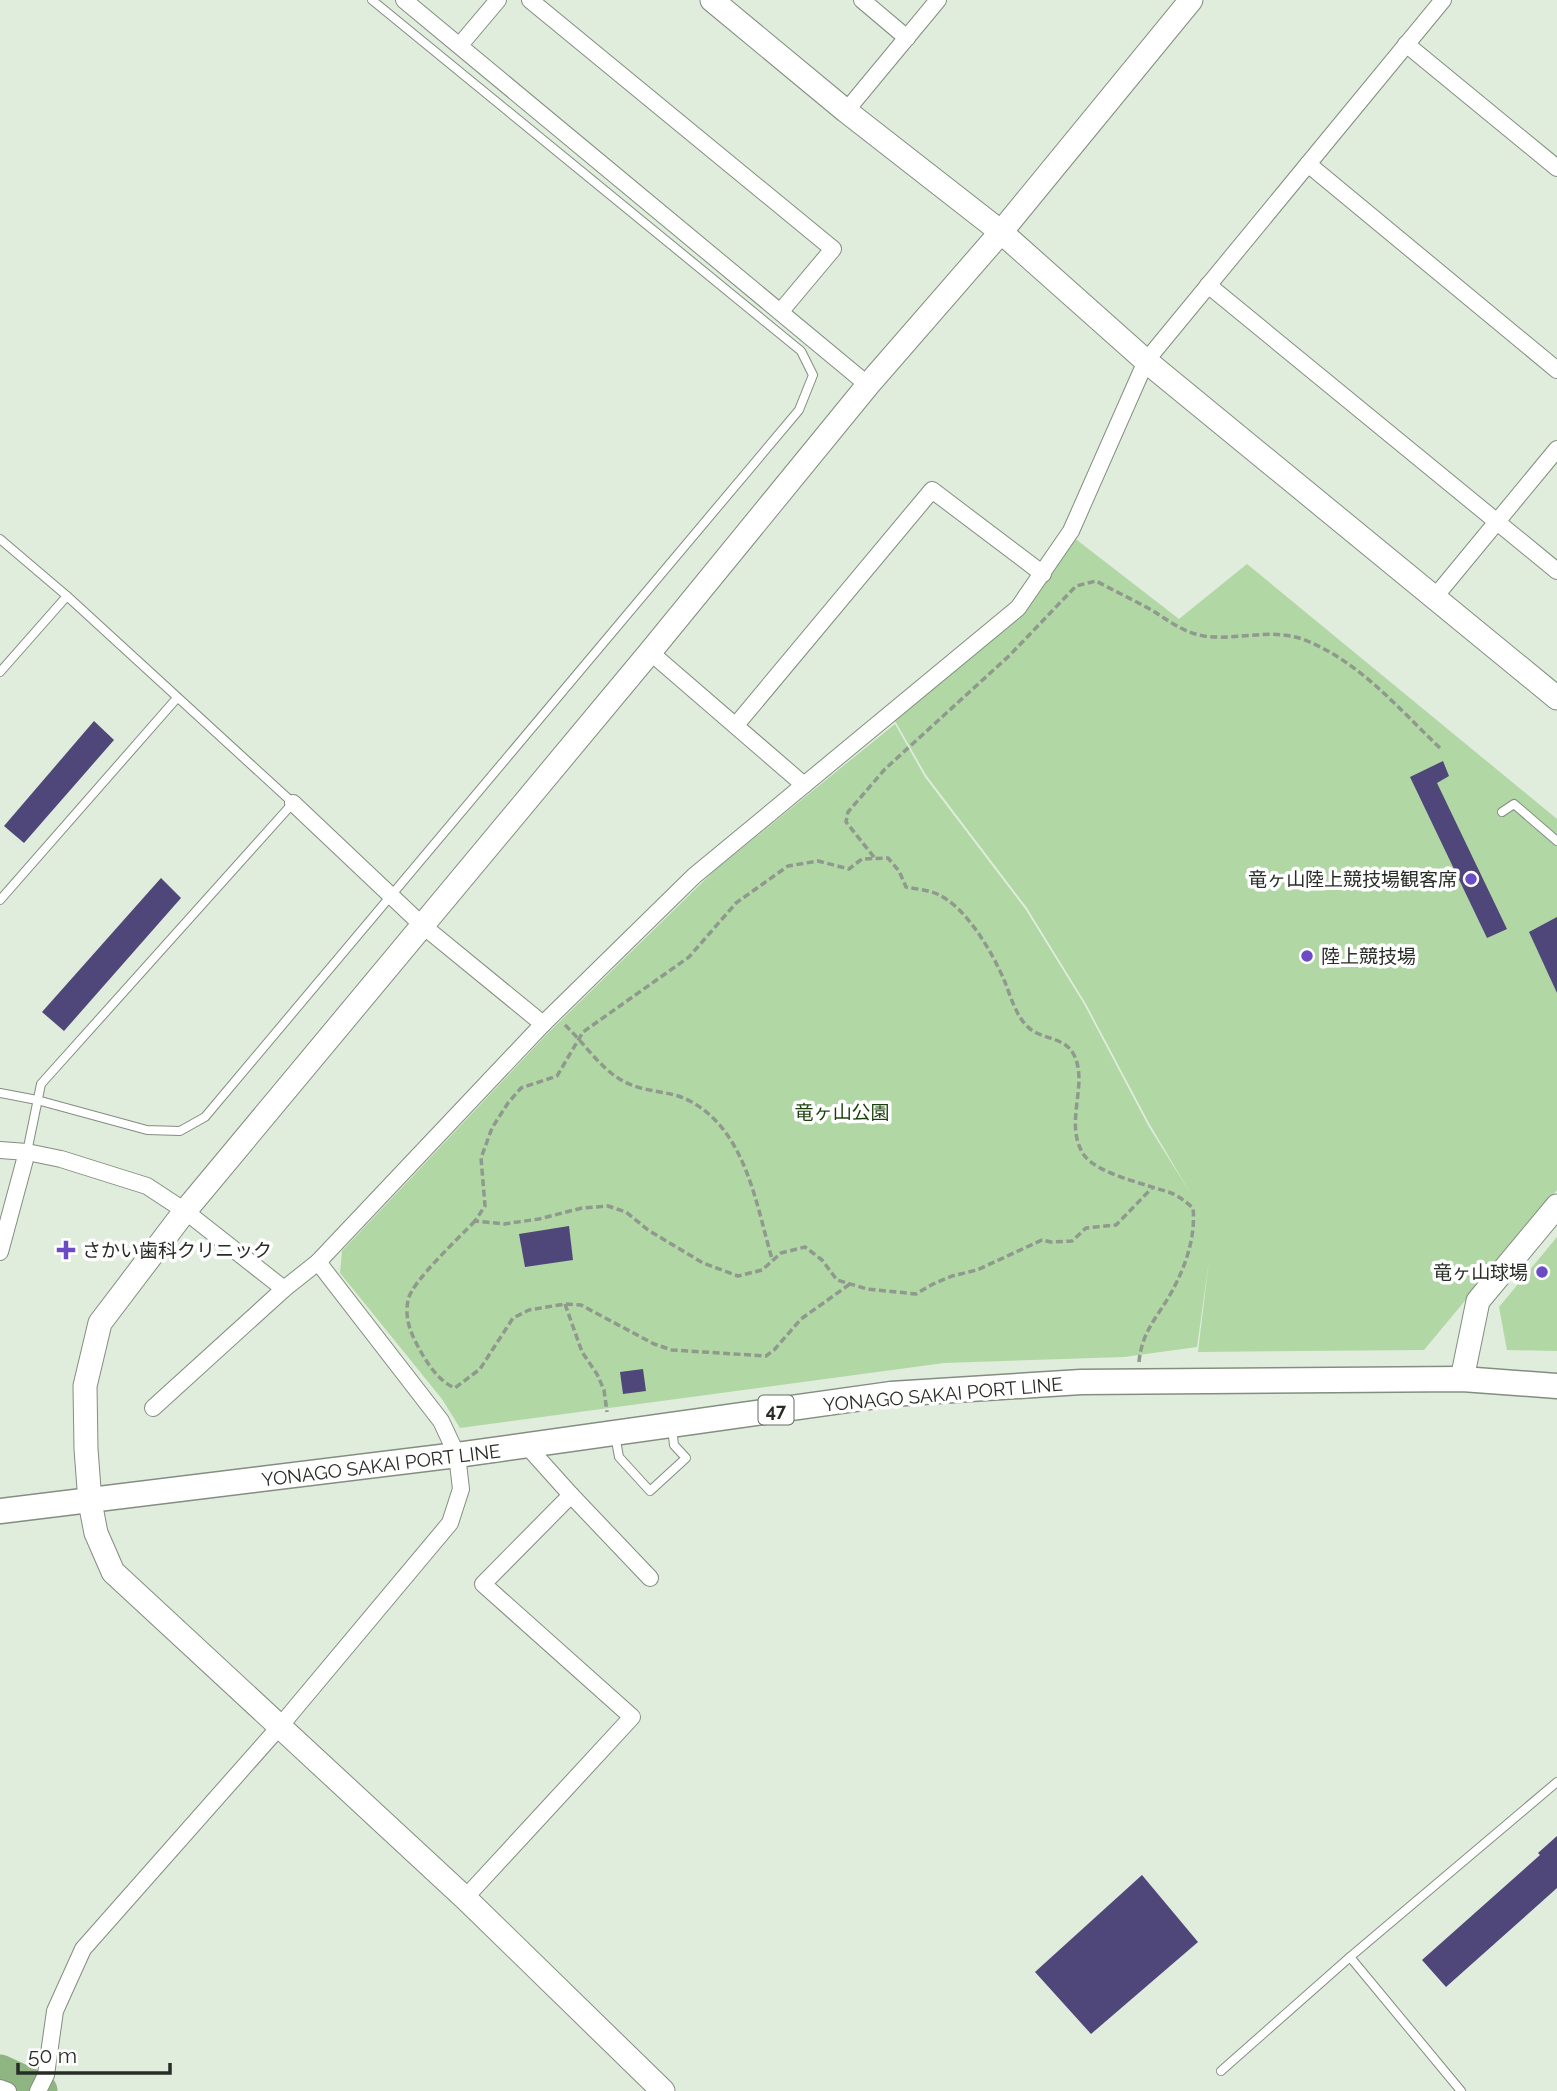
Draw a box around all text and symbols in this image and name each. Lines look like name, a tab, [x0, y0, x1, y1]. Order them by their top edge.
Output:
place label: 竜ヶ山陸上競技場観客席	[1248, 868, 1457, 890]
marker: 竜ヶ山陸上競技場観客席	[1463, 871, 1479, 887]
place label: 陸上競技場	[1321, 945, 1416, 967]
marker: 陸上競技場	[1299, 948, 1315, 964]
park label: 竜ヶ山公園	[794, 1101, 890, 1123]
place label: さかい歯科クリニック	[82, 1239, 272, 1261]
marker: さかい歯科クリニック	[56, 1240, 76, 1260]
place label: 竜ヶ山球場	[1433, 1261, 1528, 1283]
marker: 竜ヶ山球場	[1534, 1264, 1550, 1280]
street label: YONAGO SAKAI PORT LINE	[822, 1373, 1064, 1415]
road number: 47	[758, 1395, 794, 1424]
street label: YONAGO SAKAI PORT LINE	[260, 1439, 502, 1491]
scale bar	[18, 2032, 170, 2076]
text: 50 m	[28, 2043, 77, 2068]

